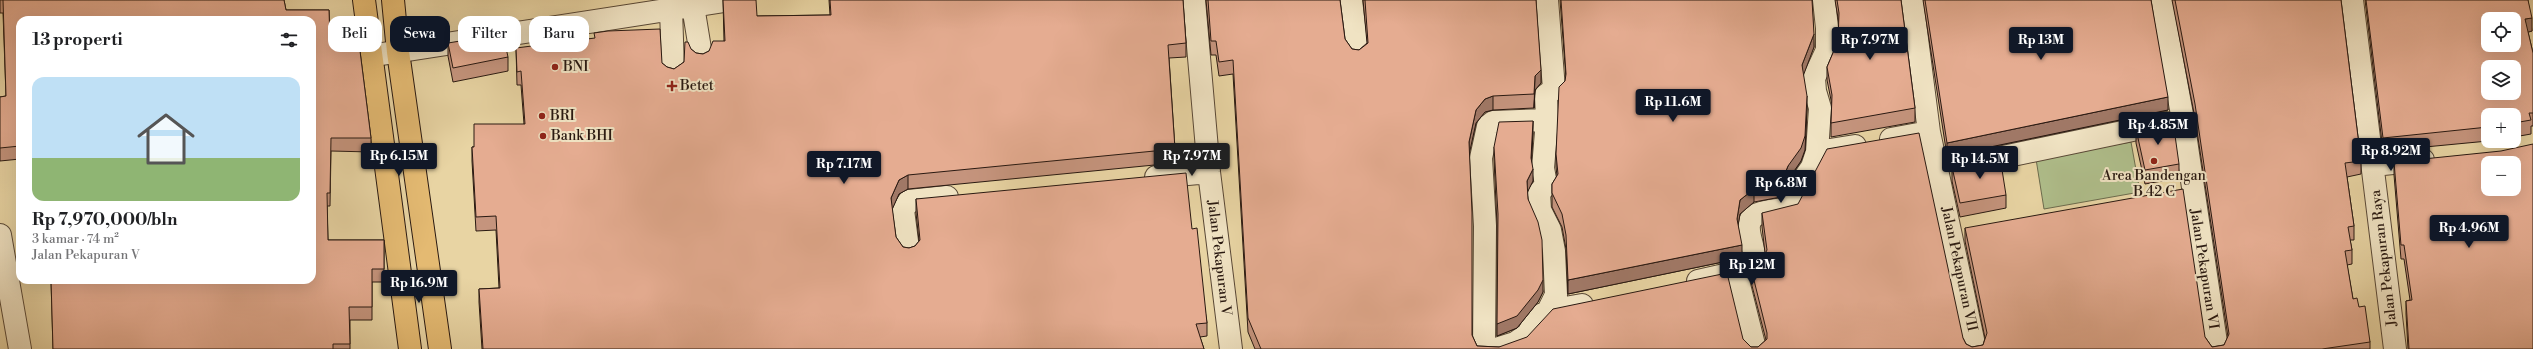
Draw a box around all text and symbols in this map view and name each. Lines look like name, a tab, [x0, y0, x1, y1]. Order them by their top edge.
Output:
map controls	[2481, 12, 2521, 196]
button: locate	[2481, 12, 2521, 52]
chip: Beli	[328, 16, 382, 52]
chip: Sewa	[390, 16, 450, 52]
chip: Filter	[458, 16, 521, 52]
chip: Baru	[529, 16, 589, 52]
pin: Rp 7.97M	[1829, 27, 1911, 61]
pin: Rp 13M	[2008, 27, 2074, 61]
text: 13 properti	[32, 29, 123, 51]
icon: filters	[278, 29, 300, 51]
text: Rp 7.97M	[1841, 32, 1899, 48]
text: Rp 13M	[2018, 32, 2064, 48]
place label: BNI	[562, 58, 589, 76]
button: layers	[2481, 60, 2521, 100]
marker: BNI	[550, 62, 560, 72]
place label: Betet	[679, 77, 714, 95]
marker: Betet	[667, 81, 677, 91]
pin: Rp 11.6M	[1632, 89, 1714, 123]
text: Rp 11.6M	[1645, 94, 1701, 110]
icon: home	[130, 103, 202, 175]
place label: BRI	[549, 107, 576, 125]
button: +	[2481, 108, 2521, 148]
marker: BRI	[537, 111, 547, 121]
pin: Rp 4.85M	[2117, 112, 2199, 146]
text: Rp 4.85M	[2128, 117, 2188, 133]
place label: Bank BHI	[550, 127, 614, 145]
marker: Bank BHI	[538, 131, 548, 141]
pin: Rp 8.92M	[2350, 138, 2432, 172]
pin: Rp 6.15M	[358, 143, 440, 177]
pin: Rp 7.97M	[1151, 143, 1233, 177]
text: Rp 8.92M	[2361, 143, 2421, 159]
pin: Rp 14.5M	[1939, 146, 2021, 180]
text: Rp 6.15M	[370, 148, 428, 164]
text: Rp 7.97M	[1163, 148, 1221, 164]
pin: Rp 7.17M	[803, 151, 885, 185]
text: Rp 14.5M	[1951, 151, 2009, 167]
text: Rp 7.17M	[816, 156, 872, 172]
marker: Area Bandengan B 42 C	[2149, 156, 2159, 166]
button: −	[2481, 156, 2521, 196]
place label: Area Bandengan B 42 C	[2101, 167, 2207, 201]
pin: Rp 6.8M	[1744, 170, 1818, 204]
text: Rp 6.8M	[1755, 175, 1807, 191]
street label: Jalan Pekapuran Raya	[2367, 188, 2401, 328]
street label: Jalan Pekapuran V	[1203, 198, 1235, 318]
street label: Jalan Pekapuran VII	[1937, 204, 1981, 334]
street label: Jalan Pekapuran VI	[2185, 206, 2223, 331]
text: Rp 7,970,000/bln	[32, 209, 177, 231]
pin: Rp 4.96M	[2428, 215, 2510, 249]
text: Rp 4.96M	[2439, 220, 2499, 236]
text: 3 kamar · 74 m²	[32, 231, 119, 247]
text: Jalan Pekapuran V	[32, 247, 140, 263]
pin: Rp 12M	[1719, 252, 1785, 286]
text: Rp 12M	[1729, 257, 1775, 273]
pin: Rp 16.9M	[378, 270, 460, 304]
text: Rp 16.9M	[390, 275, 448, 291]

